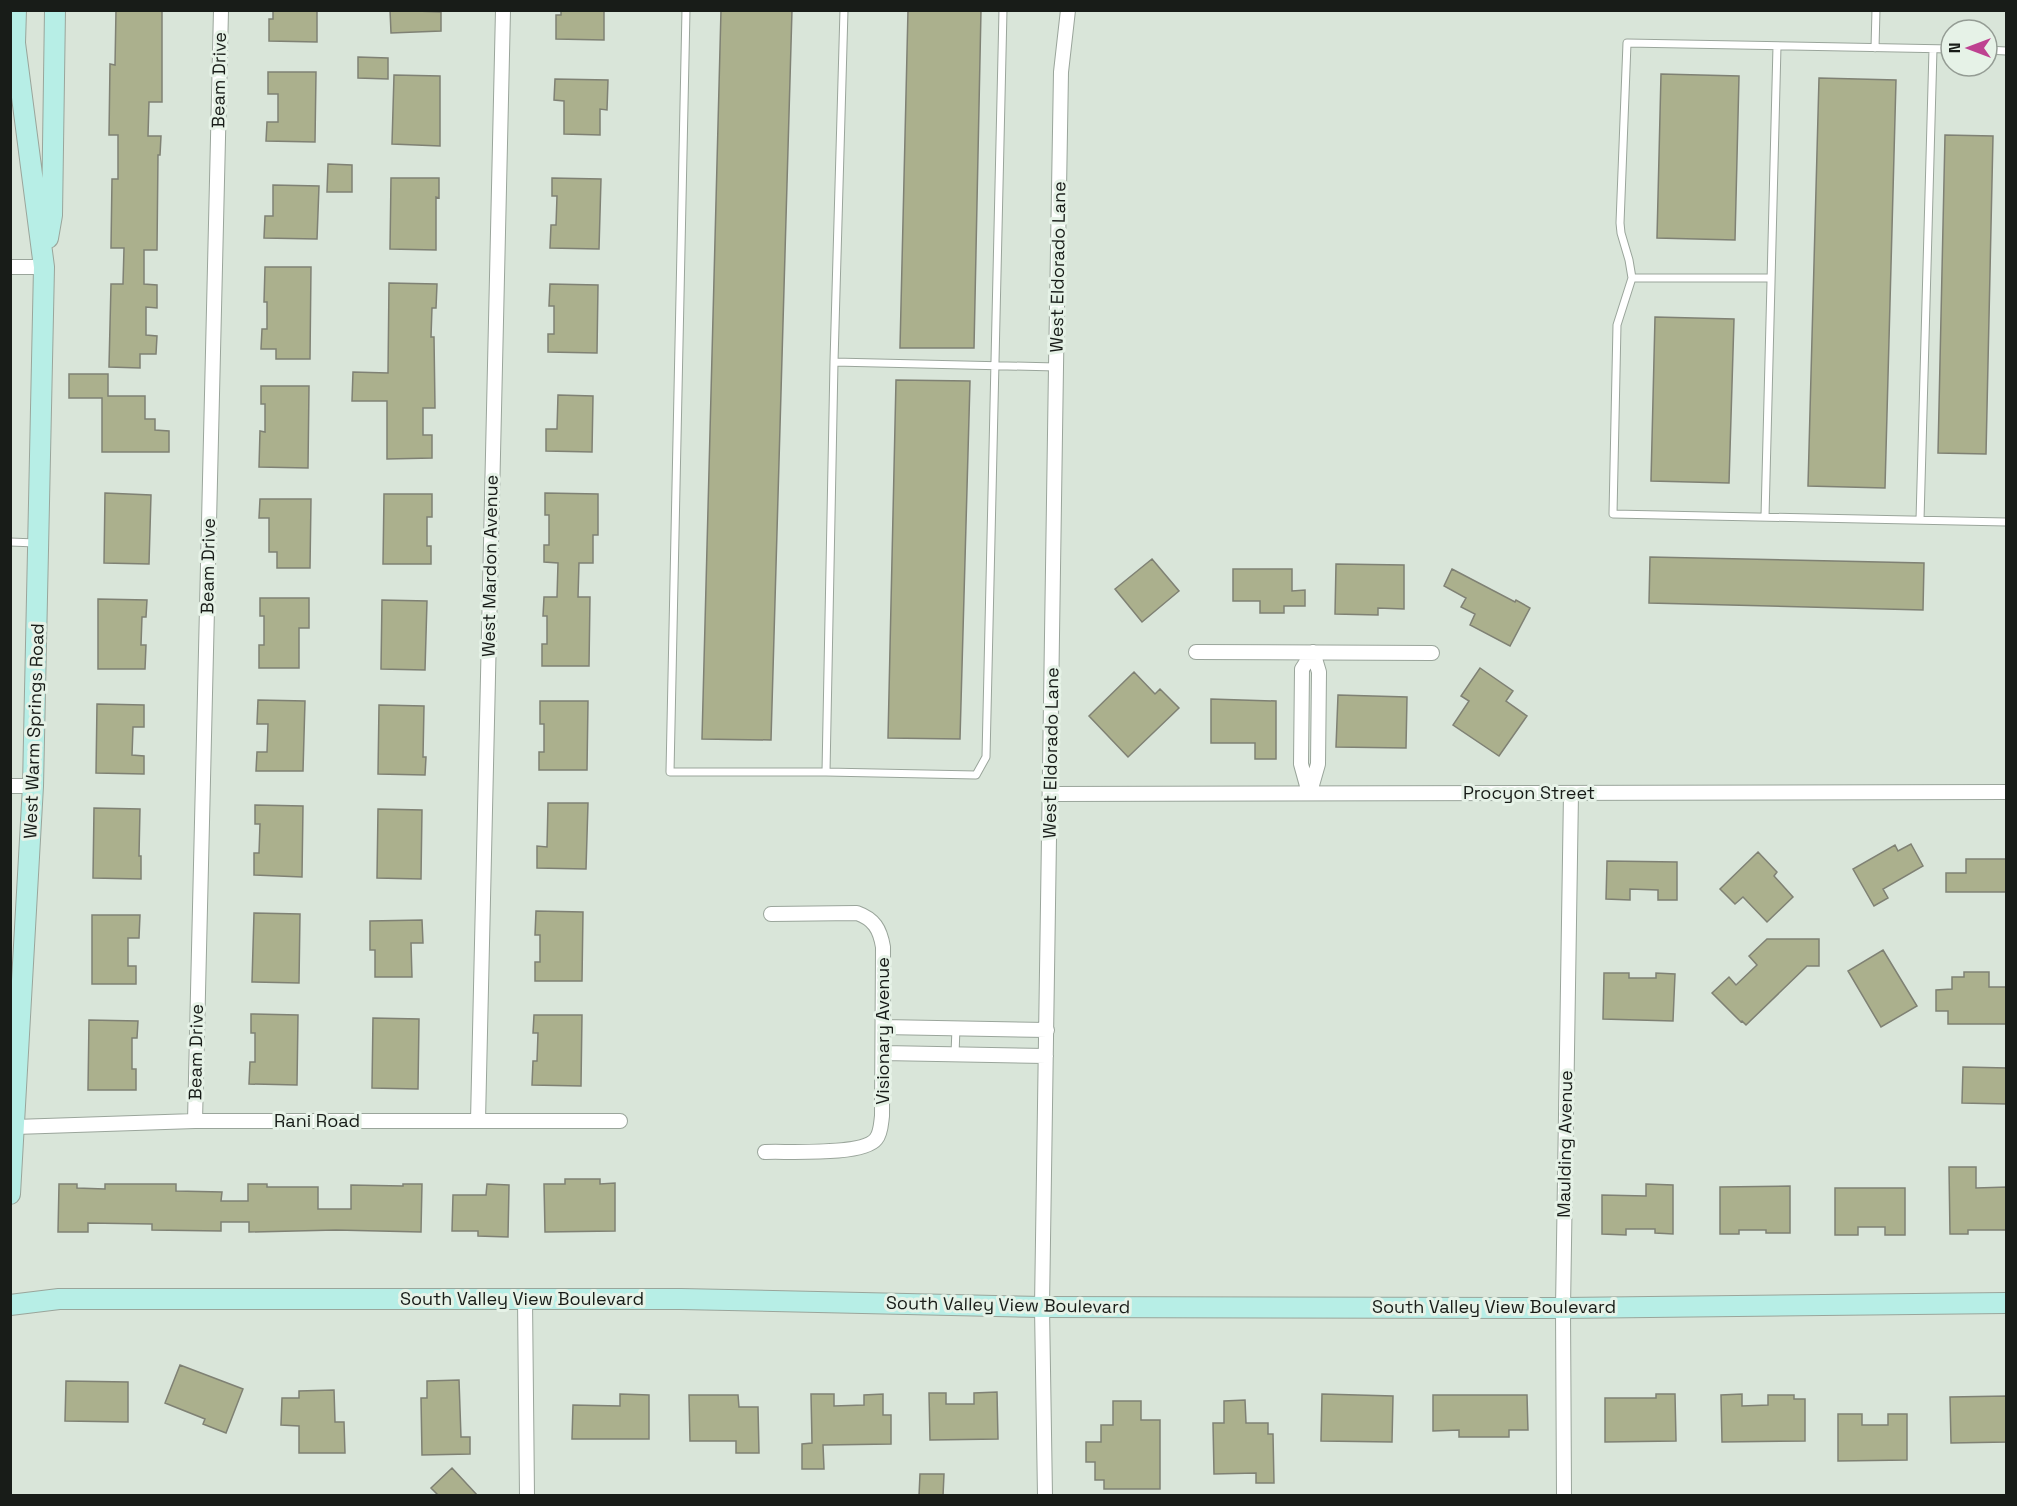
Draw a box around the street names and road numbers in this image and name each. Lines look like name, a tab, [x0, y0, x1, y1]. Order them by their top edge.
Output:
street label: Beam Drive	[206, 32, 231, 128]
street label: West Eldorado Lane	[1045, 181, 1070, 353]
street label: West Mardon Avenue	[476, 475, 503, 657]
street label: Beam Drive	[195, 518, 220, 614]
street label: West Warm Springs Road	[18, 623, 49, 839]
street label: West Eldorado Lane	[1038, 667, 1063, 839]
street label: Procyon Street	[1463, 781, 1595, 804]
street label: Visionary Avenue	[871, 957, 894, 1105]
street label: Beam Drive	[183, 1004, 208, 1100]
street label: Maulding Avenue	[1552, 1070, 1577, 1218]
street label: Rani Road	[274, 1109, 360, 1132]
street label: South Valley View Boulevard	[400, 1287, 644, 1310]
street label: South Valley View Boulevard	[886, 1291, 1130, 1318]
street label: South Valley View Boulevard	[1372, 1295, 1616, 1318]

